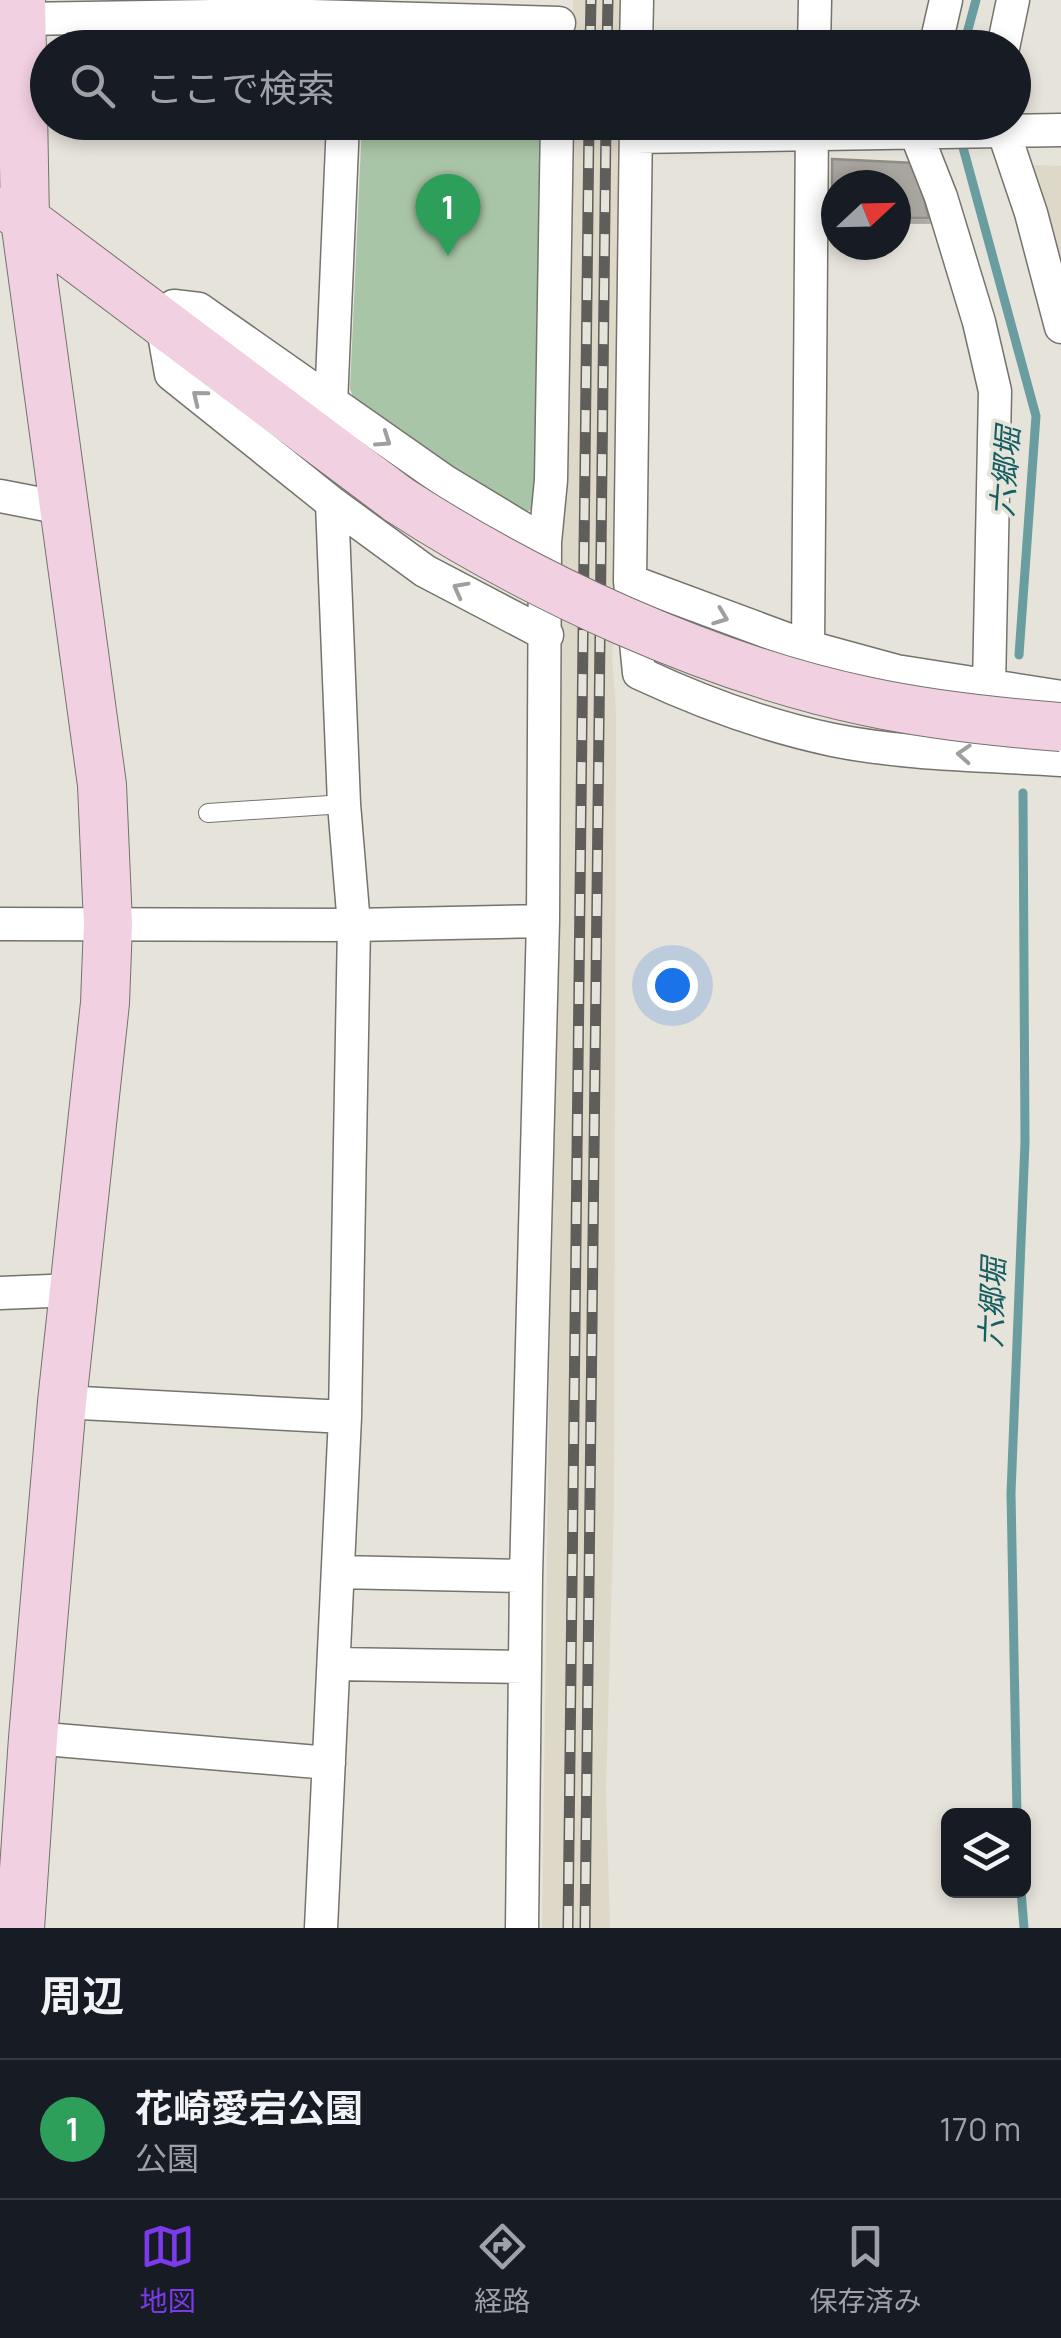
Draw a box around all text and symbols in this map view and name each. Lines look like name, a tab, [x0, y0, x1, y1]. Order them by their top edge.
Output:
search box	[30, 30, 1031, 140]
icon: search	[65, 58, 120, 113]
text: ここで検索	[145, 61, 335, 113]
north arrow	[821, 170, 911, 260]
pin: 1	[416, 174, 480, 256]
one-way arrow	[193, 391, 211, 409]
water label: 六郷堀	[981, 422, 1028, 518]
one-way arrow	[373, 428, 391, 447]
one-way arrow	[453, 582, 471, 602]
one-way arrow	[711, 605, 729, 625]
one-way arrow	[955, 744, 971, 765]
your location	[647, 960, 698, 1011]
water label: 六郷堀	[969, 1253, 1014, 1349]
map controls	[941, 1808, 1031, 1898]
button: layers	[941, 1808, 1031, 1898]
text: 周辺	[40, 1966, 124, 2024]
text: 花崎愛宕公園	[135, 2081, 363, 2133]
text: 1	[65, 2107, 80, 2151]
text: 170 m	[939, 2107, 1021, 2151]
text: 公園	[135, 2136, 199, 2180]
tab: 地図	[139, 2219, 196, 2319]
tab: 経路	[474, 2219, 531, 2319]
tab: 保存済み	[809, 2219, 922, 2319]

